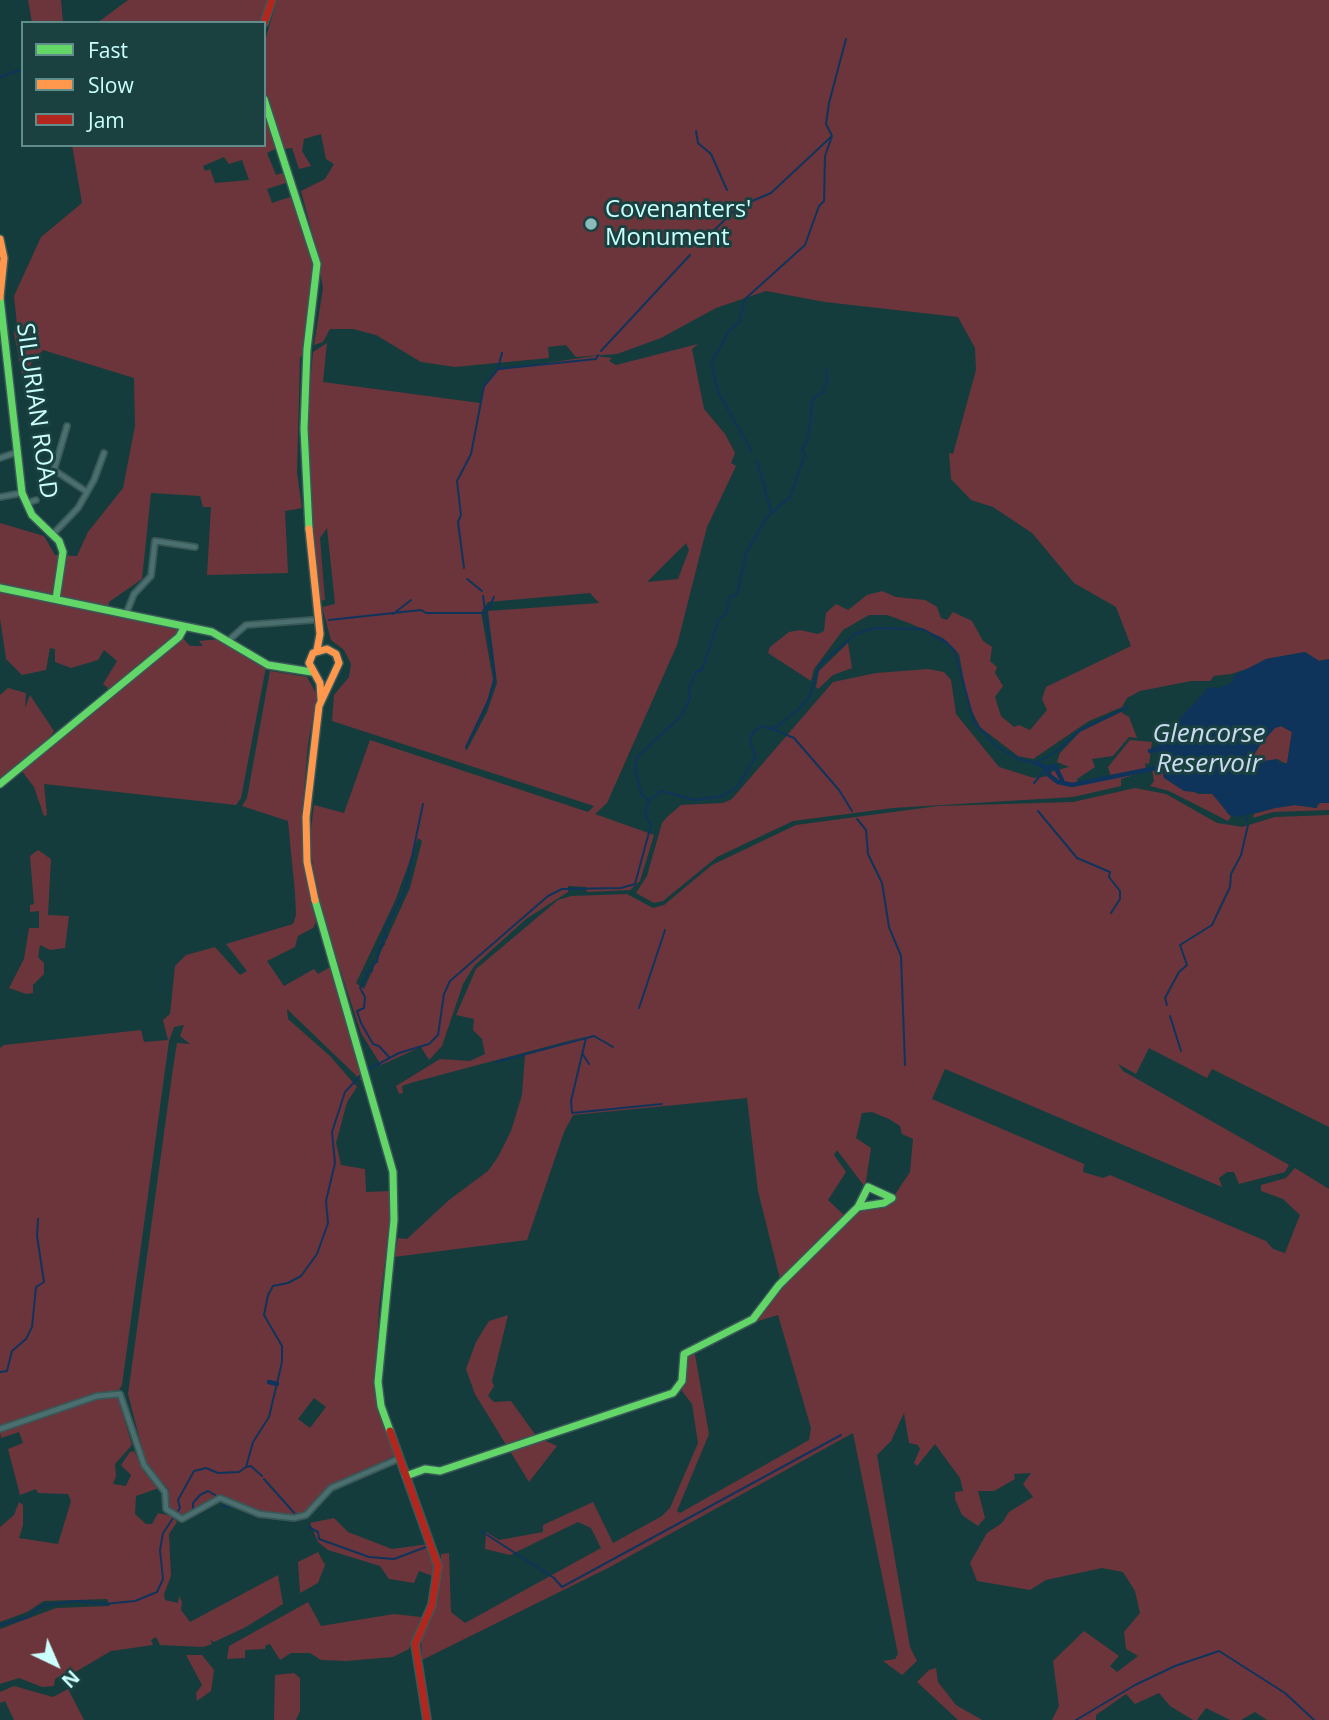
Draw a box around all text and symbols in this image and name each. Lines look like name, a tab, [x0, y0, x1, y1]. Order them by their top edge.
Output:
legend	[21, 21, 266, 147]
text: Fast	[88, 36, 128, 64]
text: Slow	[88, 71, 134, 99]
text: Jam	[88, 106, 125, 134]
place label: Covenanters' Monument	[605, 196, 751, 252]
marker: Covenanters' Monument	[583, 216, 599, 232]
street label: SILURIAN ROAD	[9, 321, 63, 501]
water label: Glencorse Reservoir	[1152, 719, 1266, 780]
north arrow	[21, 1629, 91, 1699]
text: N	[56, 1664, 85, 1694]

